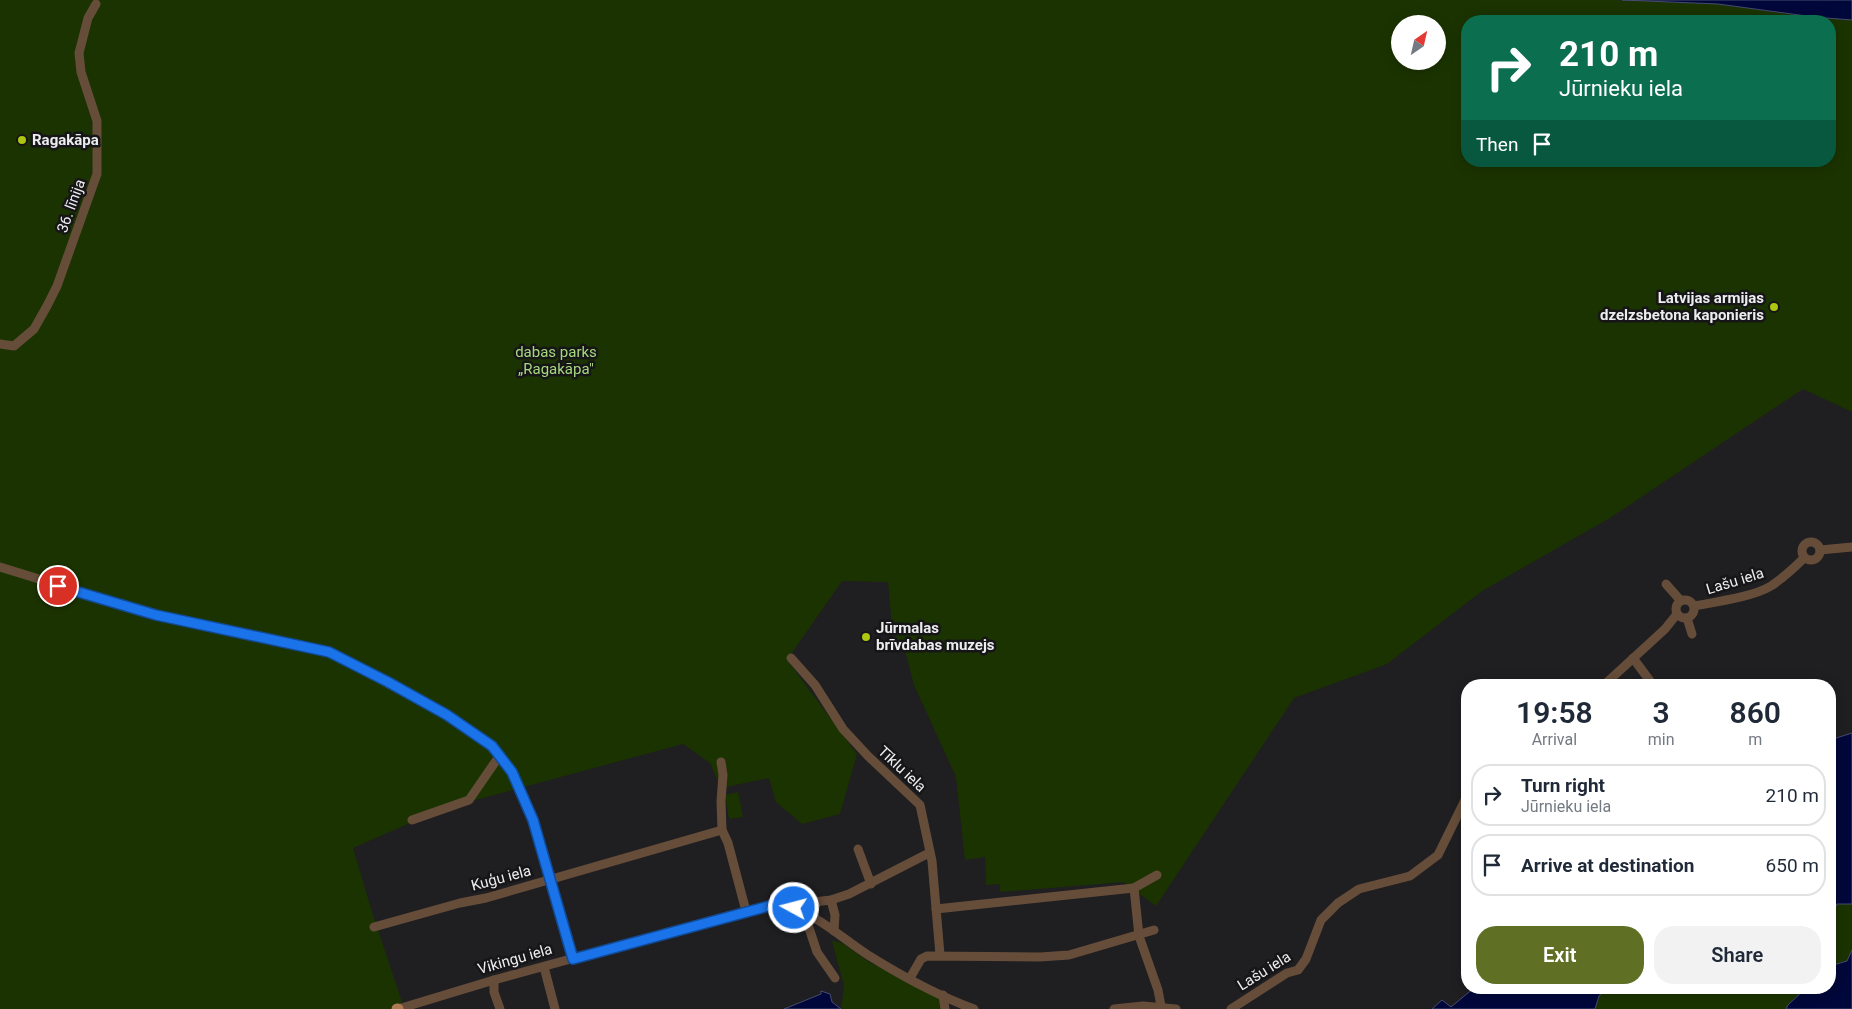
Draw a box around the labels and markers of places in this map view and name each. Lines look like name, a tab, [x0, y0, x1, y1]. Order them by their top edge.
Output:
place label: Ragakāpa	[32, 131, 99, 149]
marker: Ragakāpa	[16, 134, 28, 146]
place label: Latvijas armijas dzelzsbetona kaponieris	[1600, 289, 1764, 324]
marker: Latvijas armijas dzelzsbetona kaponieris	[1768, 301, 1780, 313]
pin	[37, 565, 79, 607]
place label: Jūrmalas brīvdabas muzejs	[876, 619, 995, 654]
marker: Jūrmalas brīvdabas muzejs	[860, 631, 872, 643]

